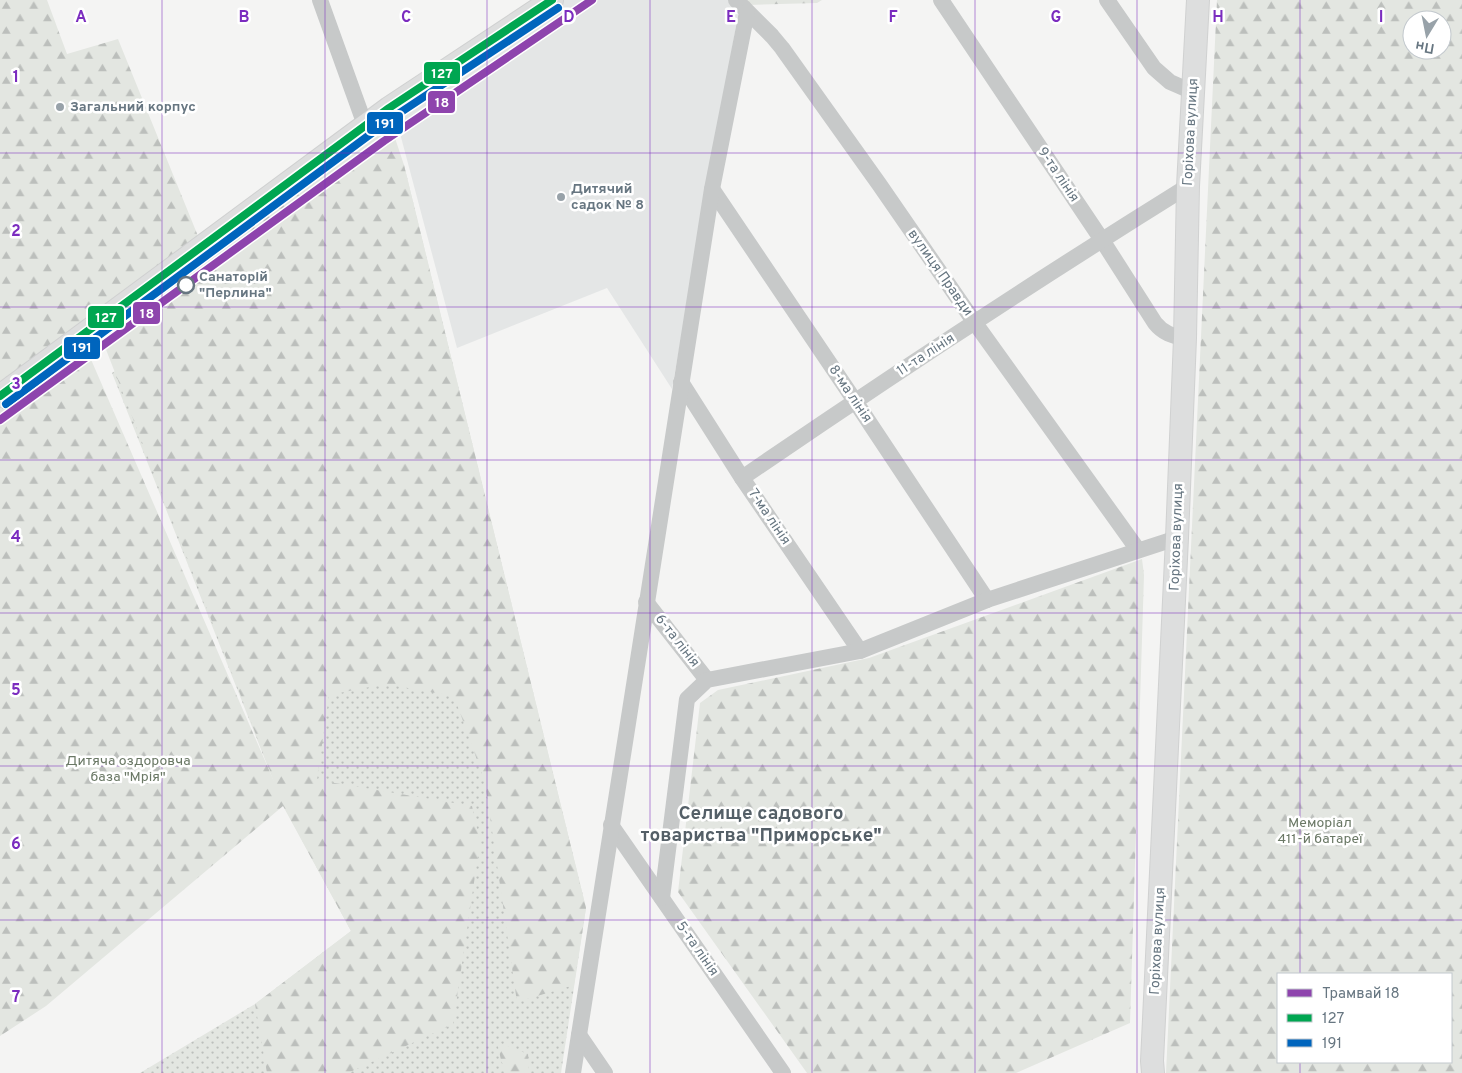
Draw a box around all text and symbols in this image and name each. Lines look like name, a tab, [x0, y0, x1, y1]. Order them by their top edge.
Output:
text: A	[75, 8, 87, 28]
text: B	[238, 8, 250, 28]
text: C	[401, 8, 411, 28]
text: D	[563, 8, 575, 28]
text: E	[726, 8, 736, 28]
text: F	[888, 8, 898, 28]
text: G	[1051, 8, 1061, 28]
text: H	[1212, 8, 1224, 28]
text: I	[1379, 8, 1383, 28]
north arrow	[1402, 10, 1452, 60]
text: Пн	[1414, 36, 1436, 56]
line badge: 127	[423, 61, 461, 85]
text: 127	[431, 66, 453, 83]
text: 1	[13, 68, 19, 88]
street label: Горіхова вулиця	[1180, 78, 1202, 186]
line badge: 18	[427, 90, 456, 114]
text: 18	[435, 95, 449, 112]
place label: Загальний корпус	[70, 99, 196, 116]
marker: Загальний корпус	[54, 101, 66, 113]
line badge: 191	[366, 111, 404, 135]
text: 191	[375, 116, 395, 133]
street label: 9-та лінія	[1033, 144, 1083, 206]
place label: Дитячий садок № 8	[571, 181, 644, 214]
marker: Дитячий садок № 8	[555, 191, 567, 203]
text: 2	[11, 222, 21, 242]
street label: вулиця Правди	[904, 226, 976, 320]
place label: Санаторій "Перлина"	[199, 269, 272, 302]
marker: Санаторій "Перлина"	[177, 276, 195, 294]
line badge: 18	[132, 301, 161, 325]
line badge: 127	[87, 305, 125, 329]
text: 18	[140, 306, 154, 323]
text: 127	[95, 310, 117, 327]
street label: 11-та лінія	[894, 330, 958, 380]
line badge: 191	[63, 336, 101, 360]
text: 191	[72, 340, 92, 357]
street label: 8-ма лінія	[825, 362, 875, 426]
text: 3	[11, 375, 21, 395]
street label: Горіхова вулиця	[1167, 483, 1187, 591]
street label: 7-ма лінія	[744, 486, 794, 548]
text: 4	[11, 528, 21, 548]
street label: 6-та лінія	[651, 611, 703, 671]
text: 5	[11, 681, 21, 701]
park label: Дитяча оздоровча база "Мрія"	[65, 753, 191, 786]
district label: Селище садового товариства "Приморське"	[640, 802, 882, 848]
park label: Меморіал 411-й батареї	[1277, 815, 1363, 848]
text: 6	[11, 835, 21, 855]
street label: Горіхова вулиця	[1147, 887, 1169, 995]
street label: 5-та лінія	[672, 918, 722, 980]
legend	[1277, 973, 1452, 1063]
text: Трамвай 18	[1322, 985, 1400, 1004]
text: 7	[12, 988, 20, 1008]
text: 127	[1322, 1010, 1345, 1029]
text: 191	[1322, 1035, 1342, 1054]

